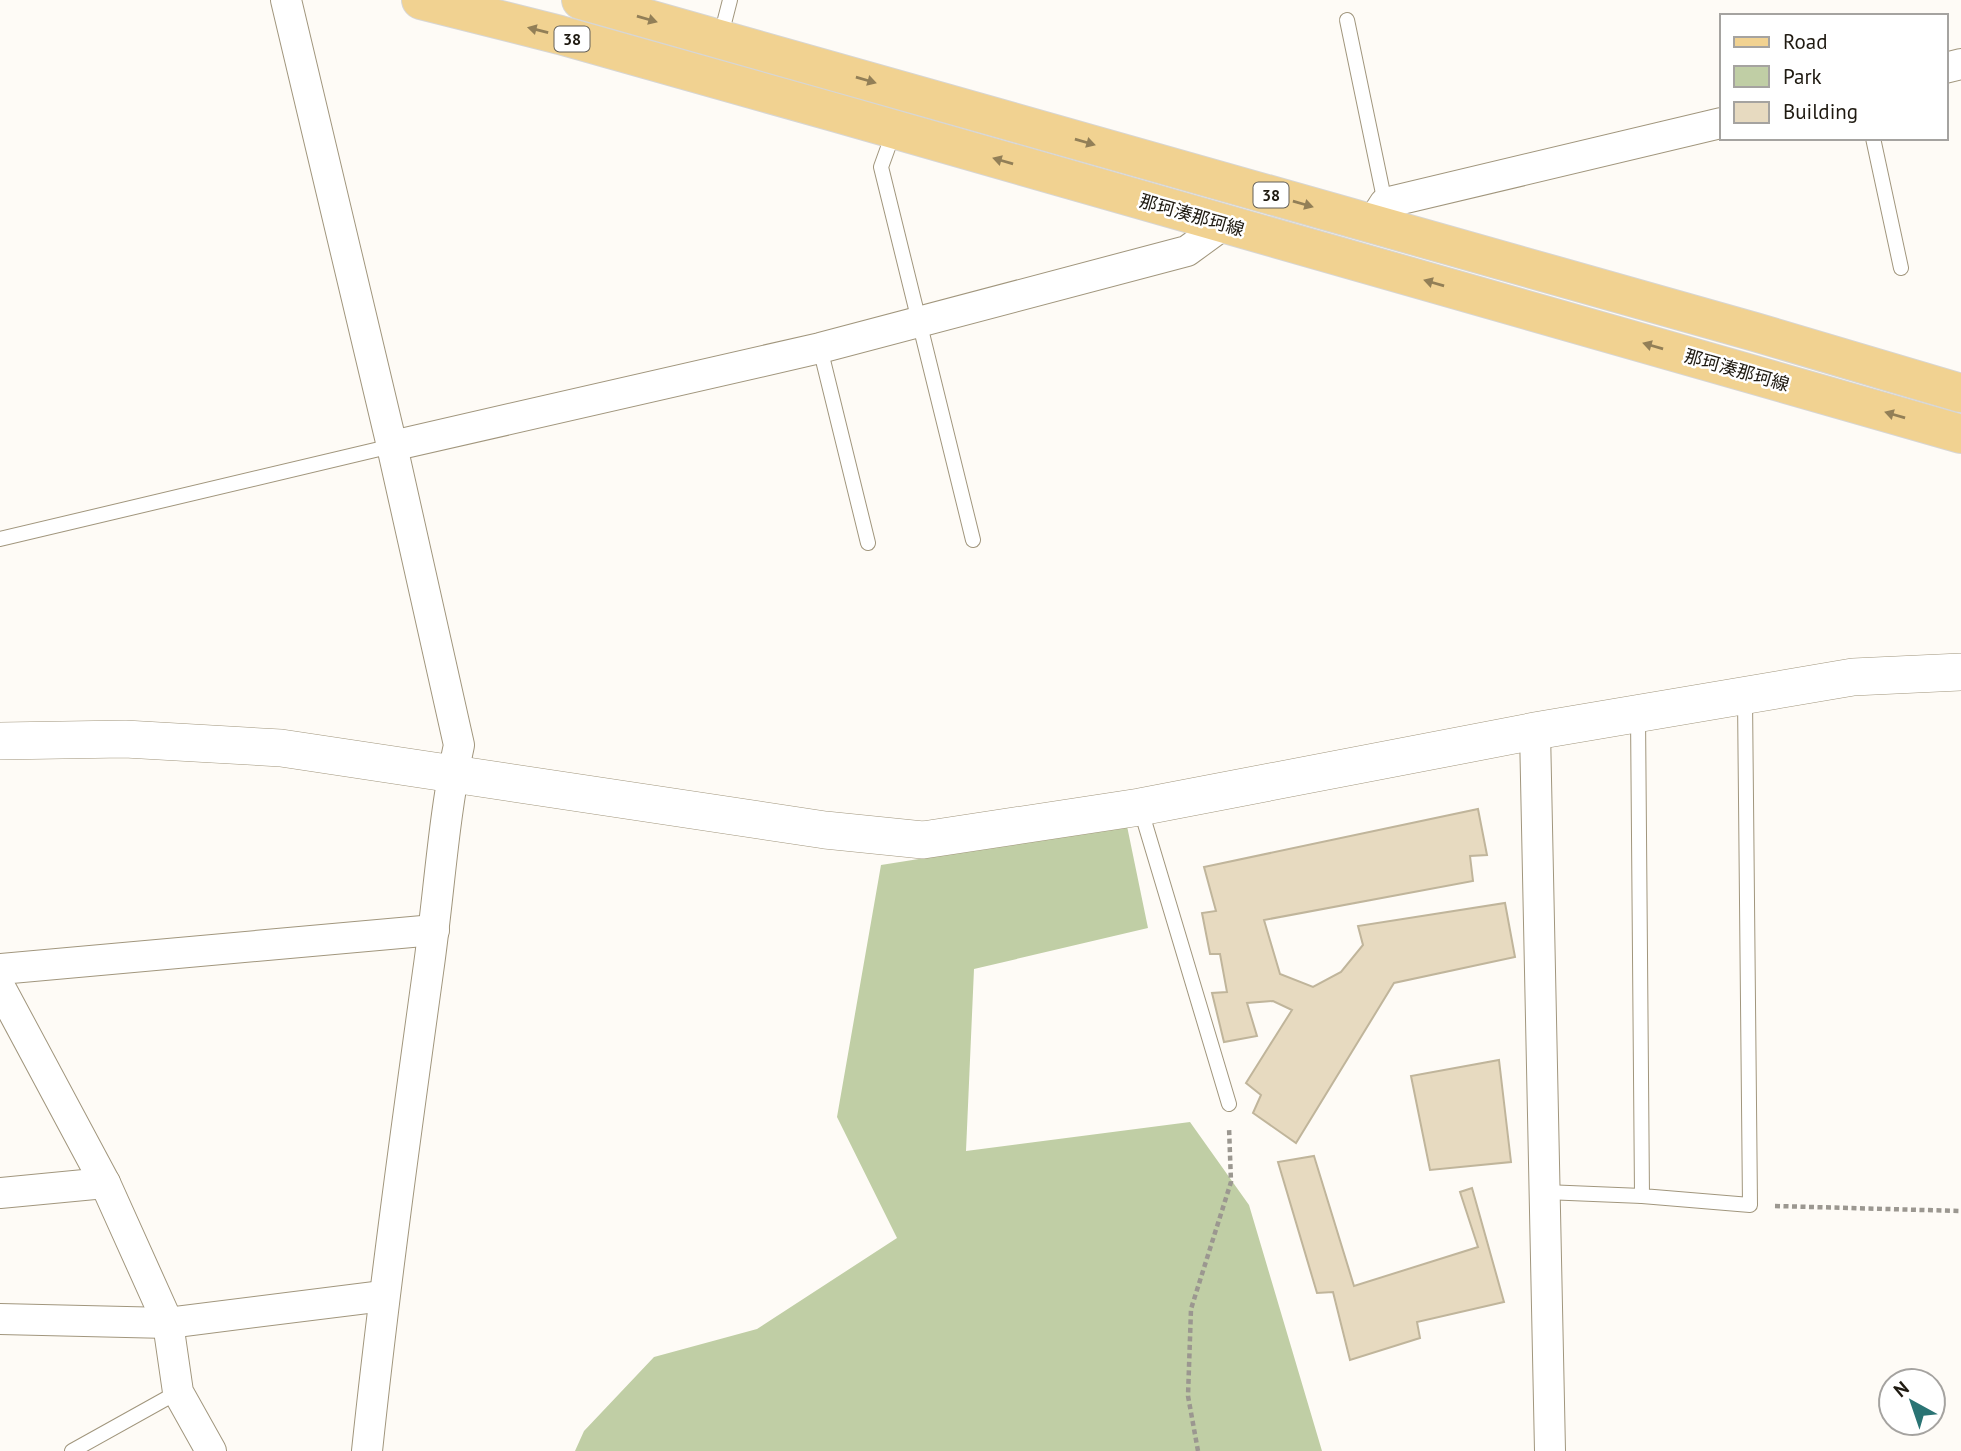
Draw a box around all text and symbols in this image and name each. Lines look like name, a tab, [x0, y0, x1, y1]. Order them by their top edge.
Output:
one-way arrow	[636, 14, 657, 24]
legend	[1720, 14, 1947, 140]
one-way arrow	[527, 24, 549, 35]
road number: 38	[554, 26, 590, 52]
text: Road	[1783, 28, 1827, 55]
text: Park	[1783, 63, 1822, 90]
one-way arrow	[855, 76, 876, 86]
text: Building	[1783, 98, 1858, 125]
one-way arrow	[1074, 137, 1096, 148]
one-way arrow	[993, 156, 1014, 166]
road number: 38	[1254, 182, 1288, 208]
street label: 那珂湊那珂線	[1137, 189, 1247, 241]
one-way arrow	[1293, 199, 1315, 210]
one-way arrow	[1423, 277, 1445, 288]
one-way arrow	[1642, 340, 1664, 351]
street label: 那珂湊那珂線	[1682, 344, 1792, 396]
one-way arrow	[1885, 410, 1906, 420]
north arrow	[1877, 1367, 1947, 1437]
text: N	[1889, 1376, 1914, 1402]

